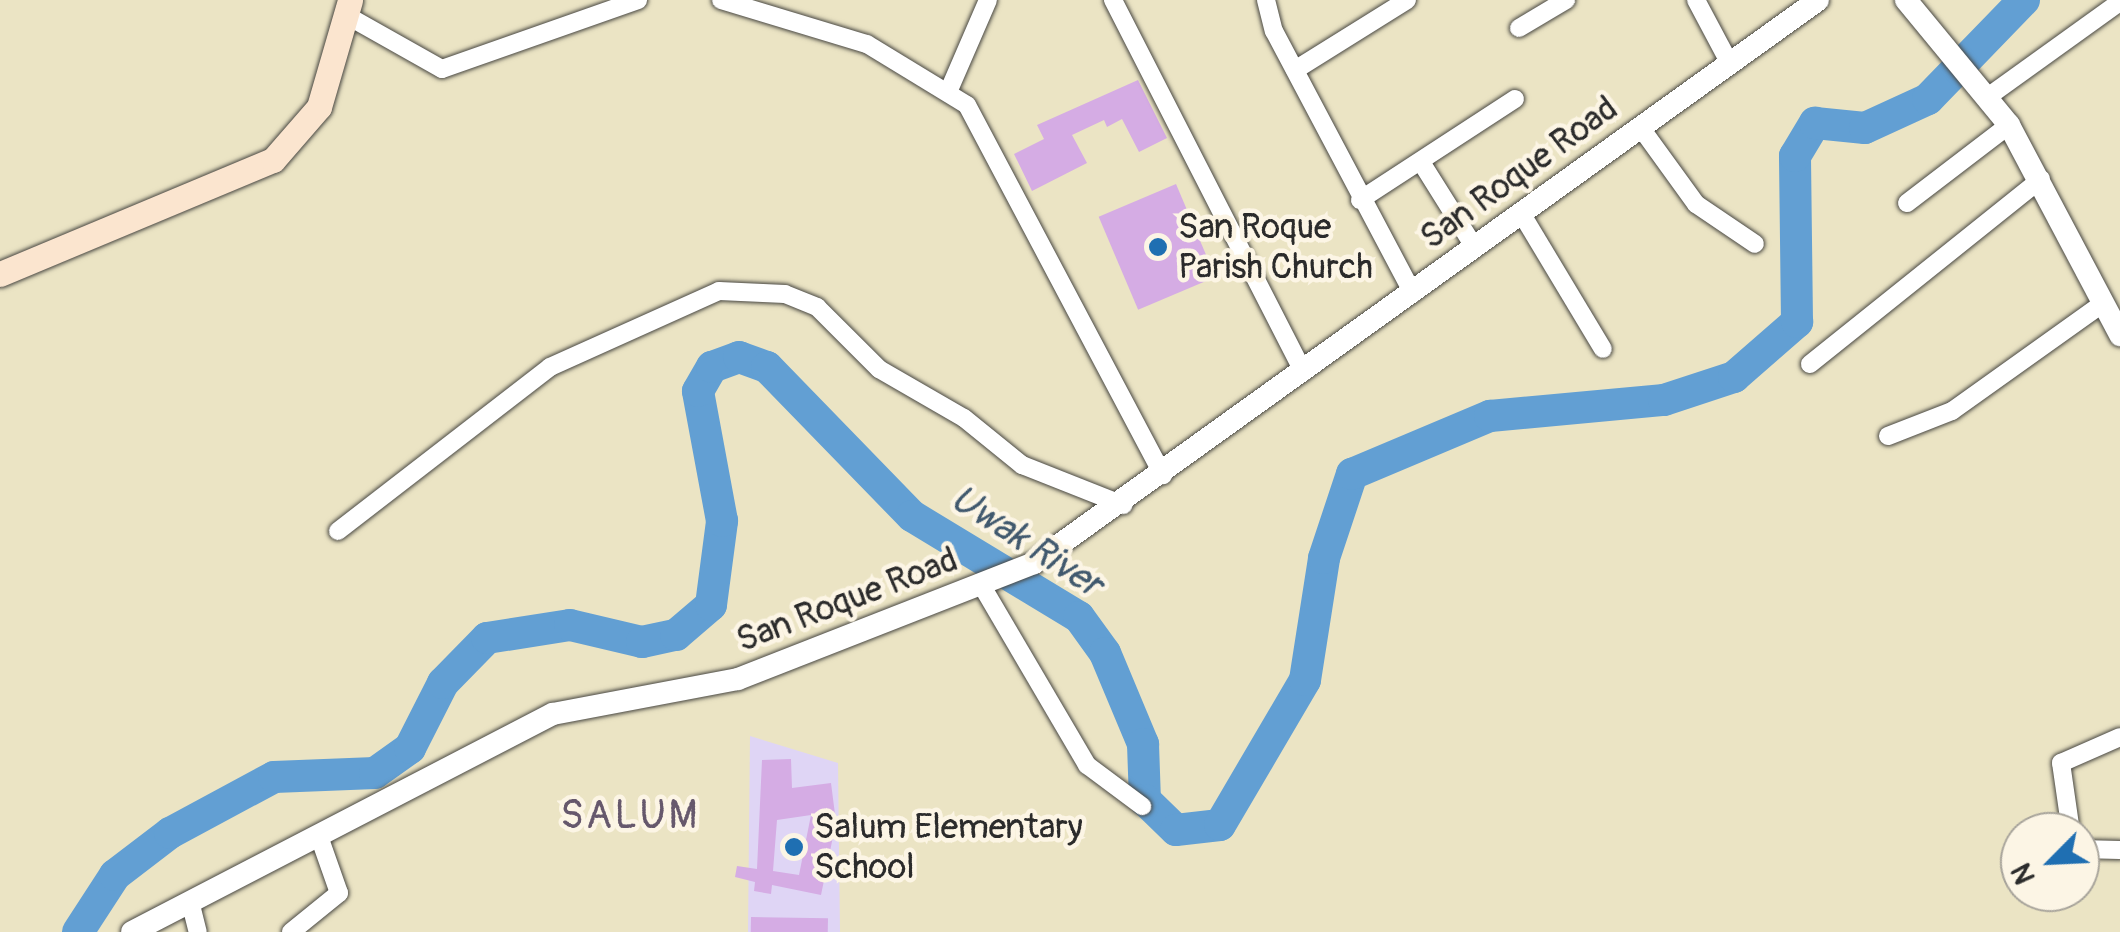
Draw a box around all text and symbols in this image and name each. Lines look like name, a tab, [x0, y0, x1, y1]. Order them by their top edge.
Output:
street label: San Roque Road	[1412, 87, 1626, 259]
place label: San Roque Parish Church	[1178, 206, 1373, 288]
marker: San Roque Parish Church	[1147, 236, 1169, 258]
water label: Uwak River	[942, 476, 1110, 608]
street label: San Roque Road	[731, 539, 963, 661]
district label: SALUM	[560, 792, 700, 840]
place label: Salum Elementary School	[814, 806, 1083, 888]
north arrow	[2000, 812, 2100, 912]
marker: Salum Elementary School	[783, 836, 805, 858]
text: N	[2004, 858, 2044, 889]

